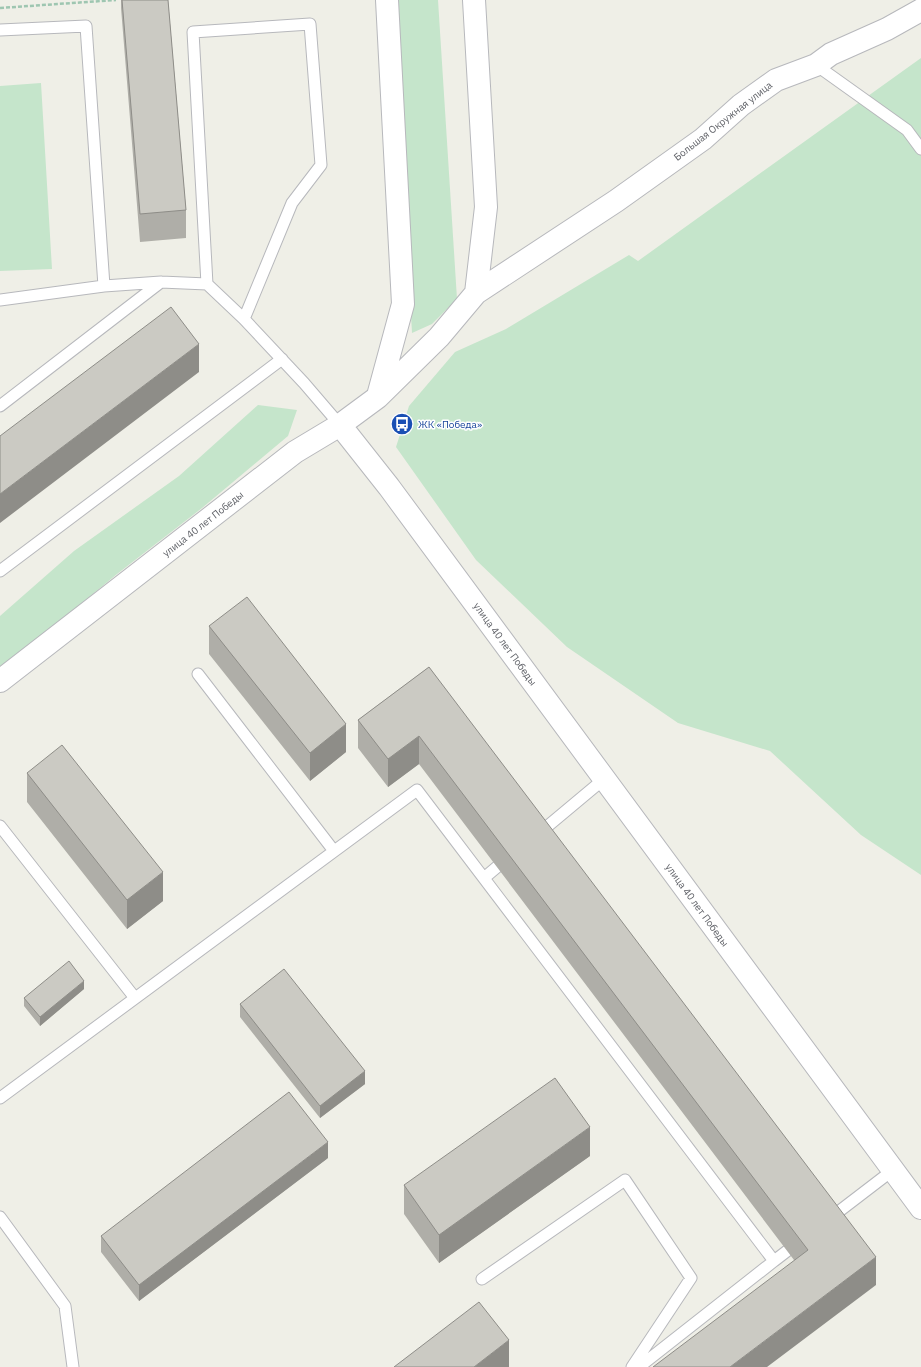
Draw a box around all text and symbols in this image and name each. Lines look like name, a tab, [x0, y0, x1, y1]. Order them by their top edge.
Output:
street label: Большая Окружная улица	[671, 78, 775, 164]
bus stop icon: ЖК «Победа»	[389, 411, 415, 437]
place label: ЖК «Победа»	[418, 418, 482, 431]
street label: улица 40 лет Победы	[160, 488, 246, 560]
street label: улица 40 лет Победы	[471, 600, 539, 688]
street label: улица 40 лет Победы	[663, 861, 731, 949]

